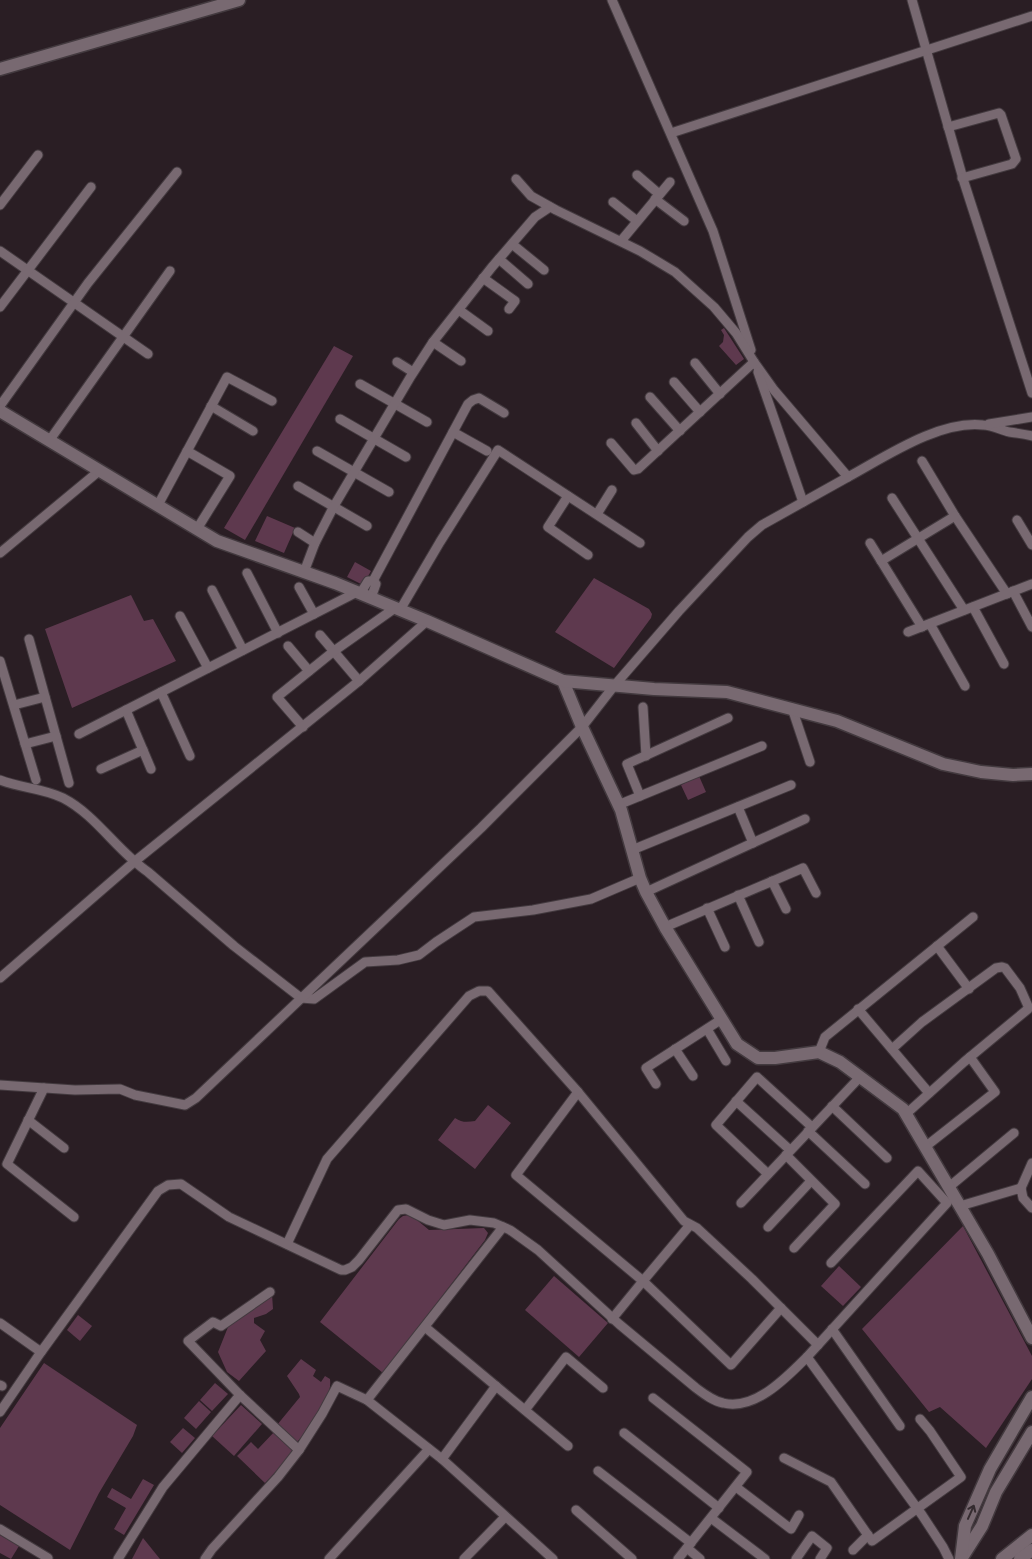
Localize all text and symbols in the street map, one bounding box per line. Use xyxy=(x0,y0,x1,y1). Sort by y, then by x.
one-way arrow xyxy=(967,1505,976,1520)

